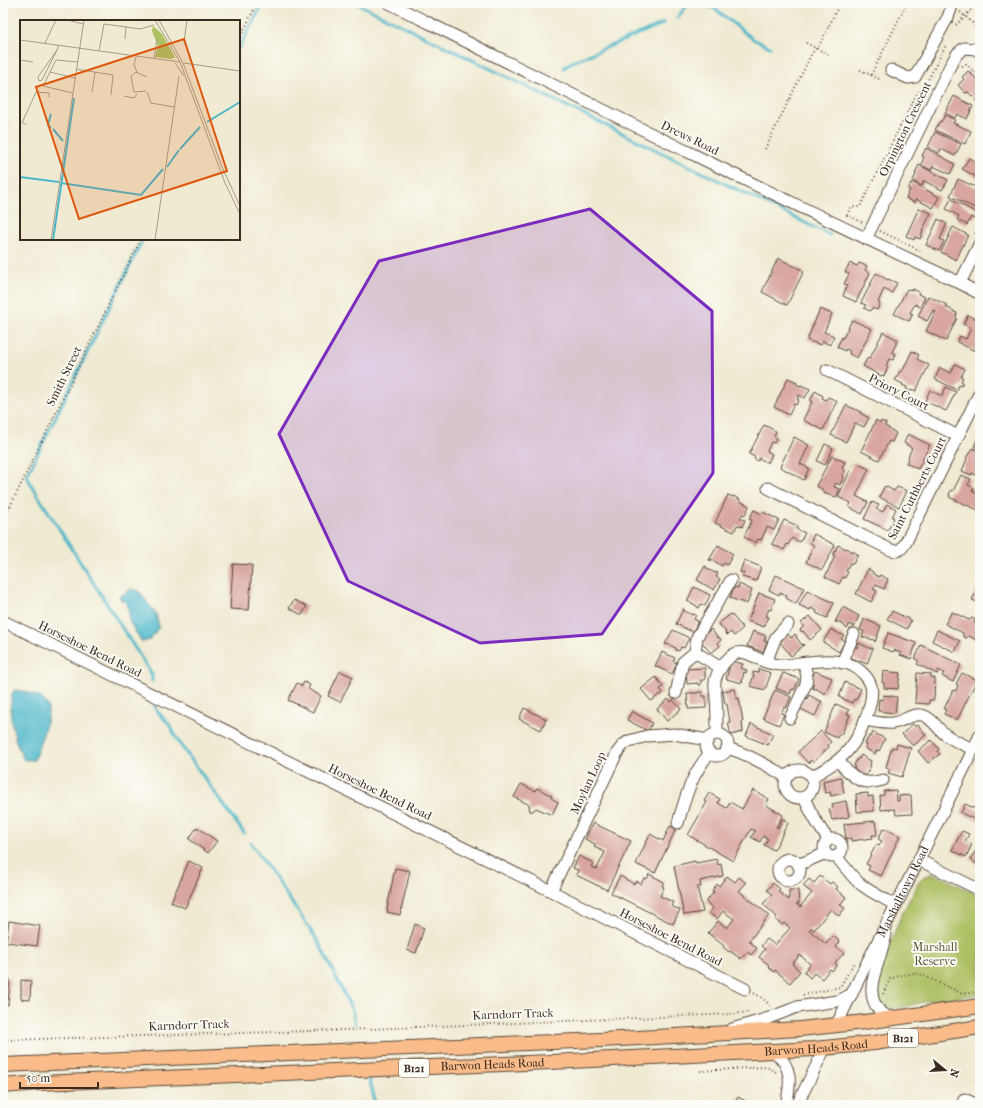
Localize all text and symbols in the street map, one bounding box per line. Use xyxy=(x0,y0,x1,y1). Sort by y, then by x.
inset map xyxy=(20,20,240,240)
street label: Orpington Crescent xyxy=(876,78,934,179)
street label: Drews Road xyxy=(659,118,722,158)
street label: Smith Street xyxy=(43,343,85,408)
street label: Priory Court xyxy=(866,371,932,414)
street label: Saint Cuthberts Court xyxy=(885,433,949,542)
street label: Horseshoe Bend Road xyxy=(36,618,144,680)
street label: Moylan Loop xyxy=(567,749,609,816)
street label: Horseshoe Bend Road xyxy=(326,761,434,823)
street label: Marshalltown Road xyxy=(874,843,932,940)
street label: Horseshoe Bend Road xyxy=(618,905,725,969)
park label: Marshall Reserve xyxy=(913,940,958,968)
street label: Karndorr Track xyxy=(472,1006,555,1022)
street label: Karndorr Track xyxy=(148,1017,231,1033)
road number: B121 xyxy=(888,1029,918,1047)
street label: Barwon Heads Road xyxy=(764,1037,869,1058)
north arrow xyxy=(925,1050,965,1090)
street label: Barwon Heads Road xyxy=(440,1055,545,1074)
road number: B121 xyxy=(399,1059,429,1077)
scale bar xyxy=(20,1064,98,1090)
text: N xyxy=(946,1067,962,1080)
text: 50 m xyxy=(26,1071,50,1085)

